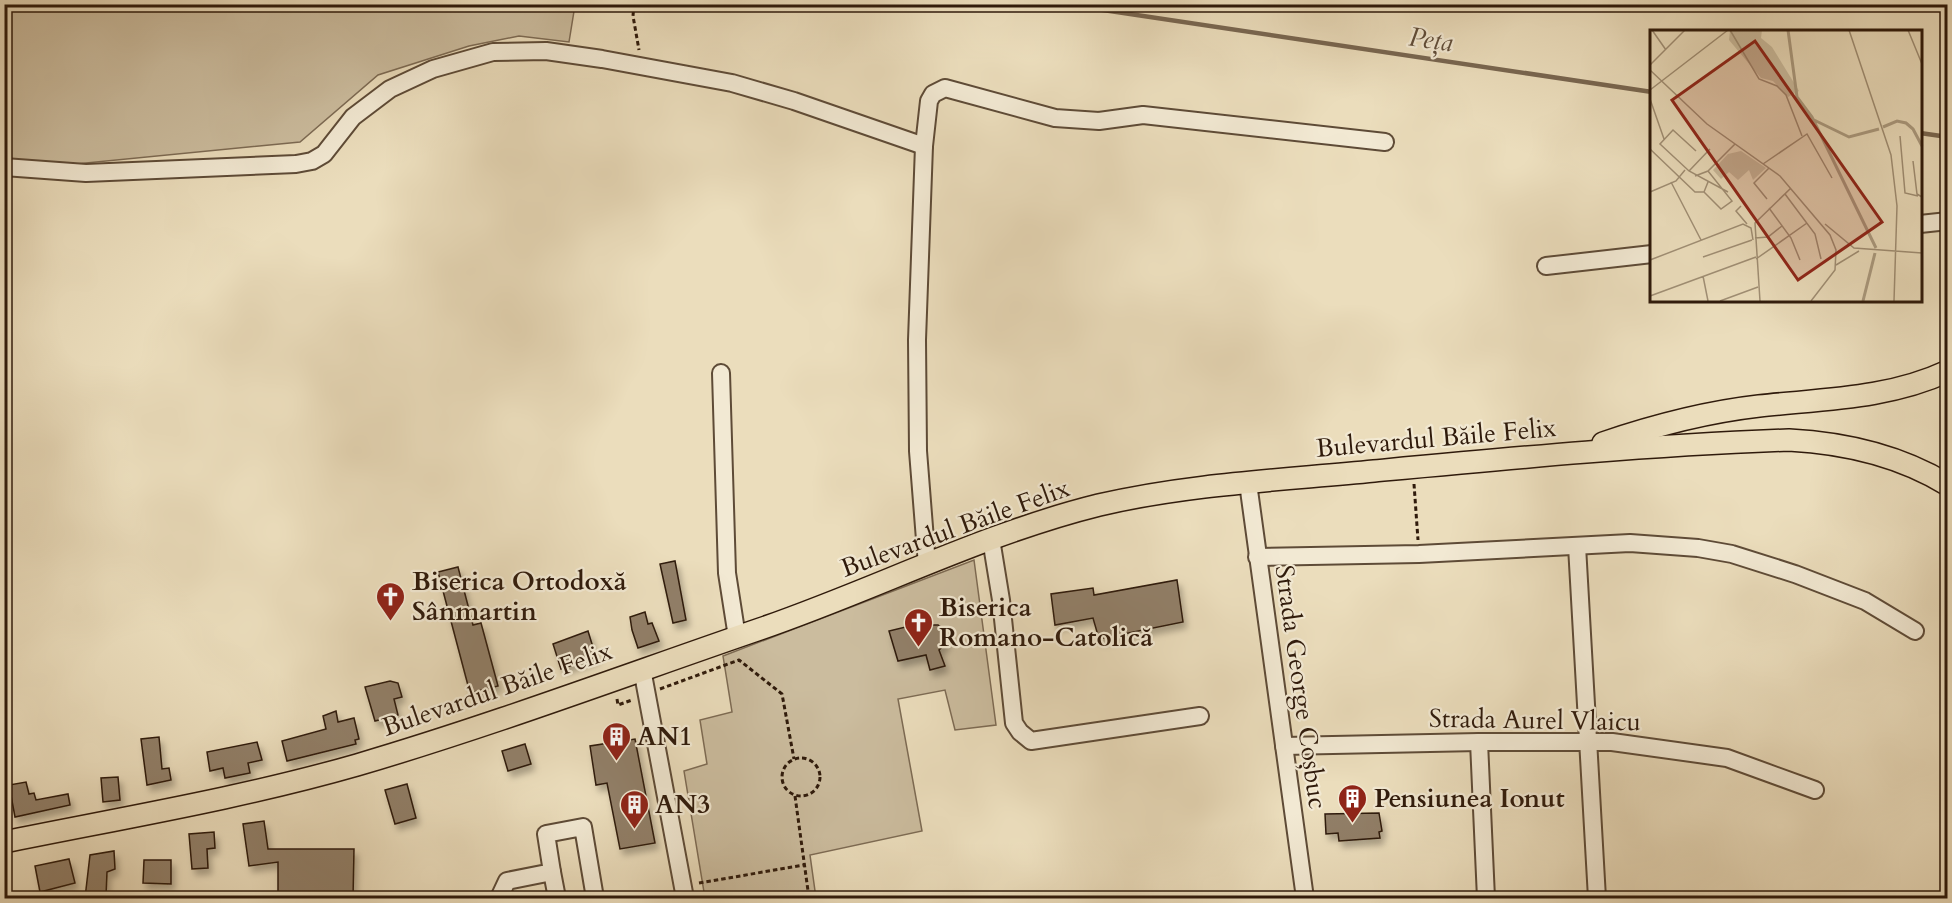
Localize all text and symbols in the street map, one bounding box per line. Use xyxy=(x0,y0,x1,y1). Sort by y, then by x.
water label: Peța xyxy=(1406,19,1456,61)
inset map xyxy=(1650,30,1922,302)
street label: Bulevardul Băile Felix xyxy=(1315,410,1558,466)
street label: Bulevardul Băile Felix xyxy=(836,470,1074,586)
street label: Strada George Coșbuc xyxy=(1267,563,1335,811)
place label: Biserica Ortodoxă Sânmartin xyxy=(412,564,627,629)
church icon: Biserica Ortodoxă Sânmartin xyxy=(375,580,407,622)
place label: Biserica Romano-Catolică xyxy=(939,590,1153,655)
church icon: Biserica Romano-Catolică xyxy=(902,606,934,648)
street label: Bulevardul Băile Felix xyxy=(377,633,617,745)
street label: Strada Aurel Vlaicu xyxy=(1429,701,1641,739)
place label: AN1 xyxy=(637,719,692,754)
building icon: AN1 xyxy=(600,720,632,762)
place label: Pensiunea Ionut xyxy=(1374,781,1565,816)
building icon: Pensiunea Ionut xyxy=(1337,782,1369,824)
place label: AN3 xyxy=(655,787,710,822)
building icon: AN3 xyxy=(618,788,650,830)

